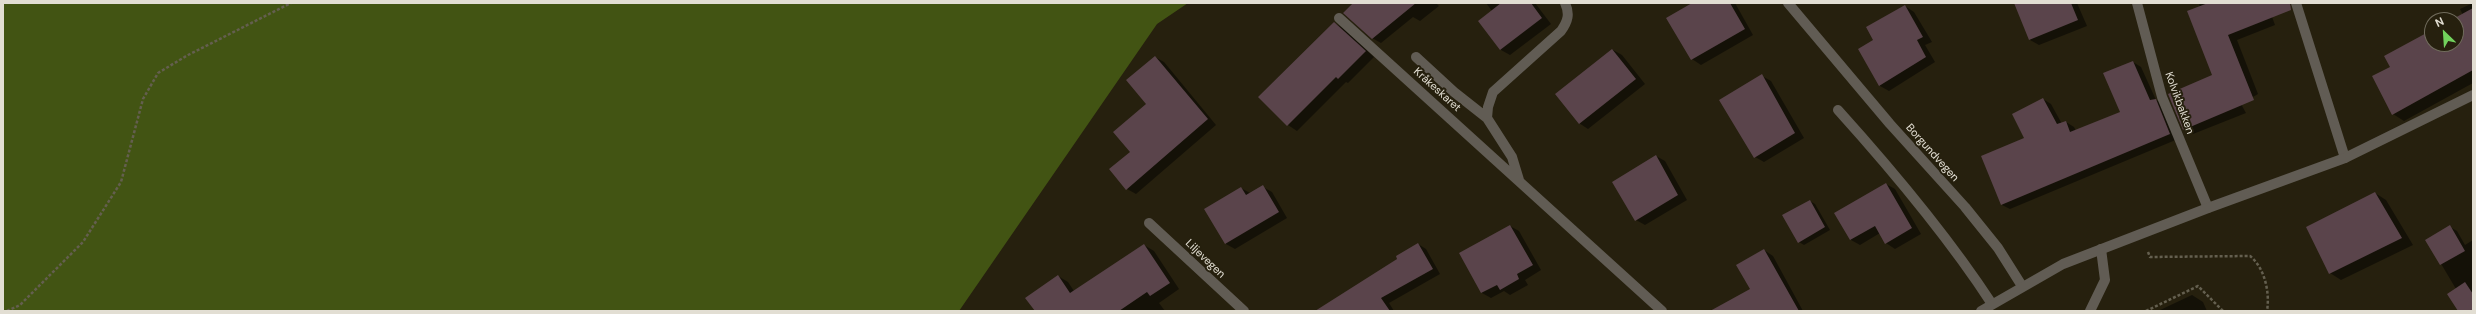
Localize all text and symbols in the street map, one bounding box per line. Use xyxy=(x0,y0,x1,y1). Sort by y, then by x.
north arrow xyxy=(2424,12,2464,52)
text: N xyxy=(2433,14,2446,30)
street label: Kråkeskaret xyxy=(1411,65,1463,115)
street label: Kolvikbakken xyxy=(2162,70,2196,136)
street label: Borgundvegen xyxy=(1903,121,1961,185)
street label: Liljevegen xyxy=(1183,237,1227,281)

